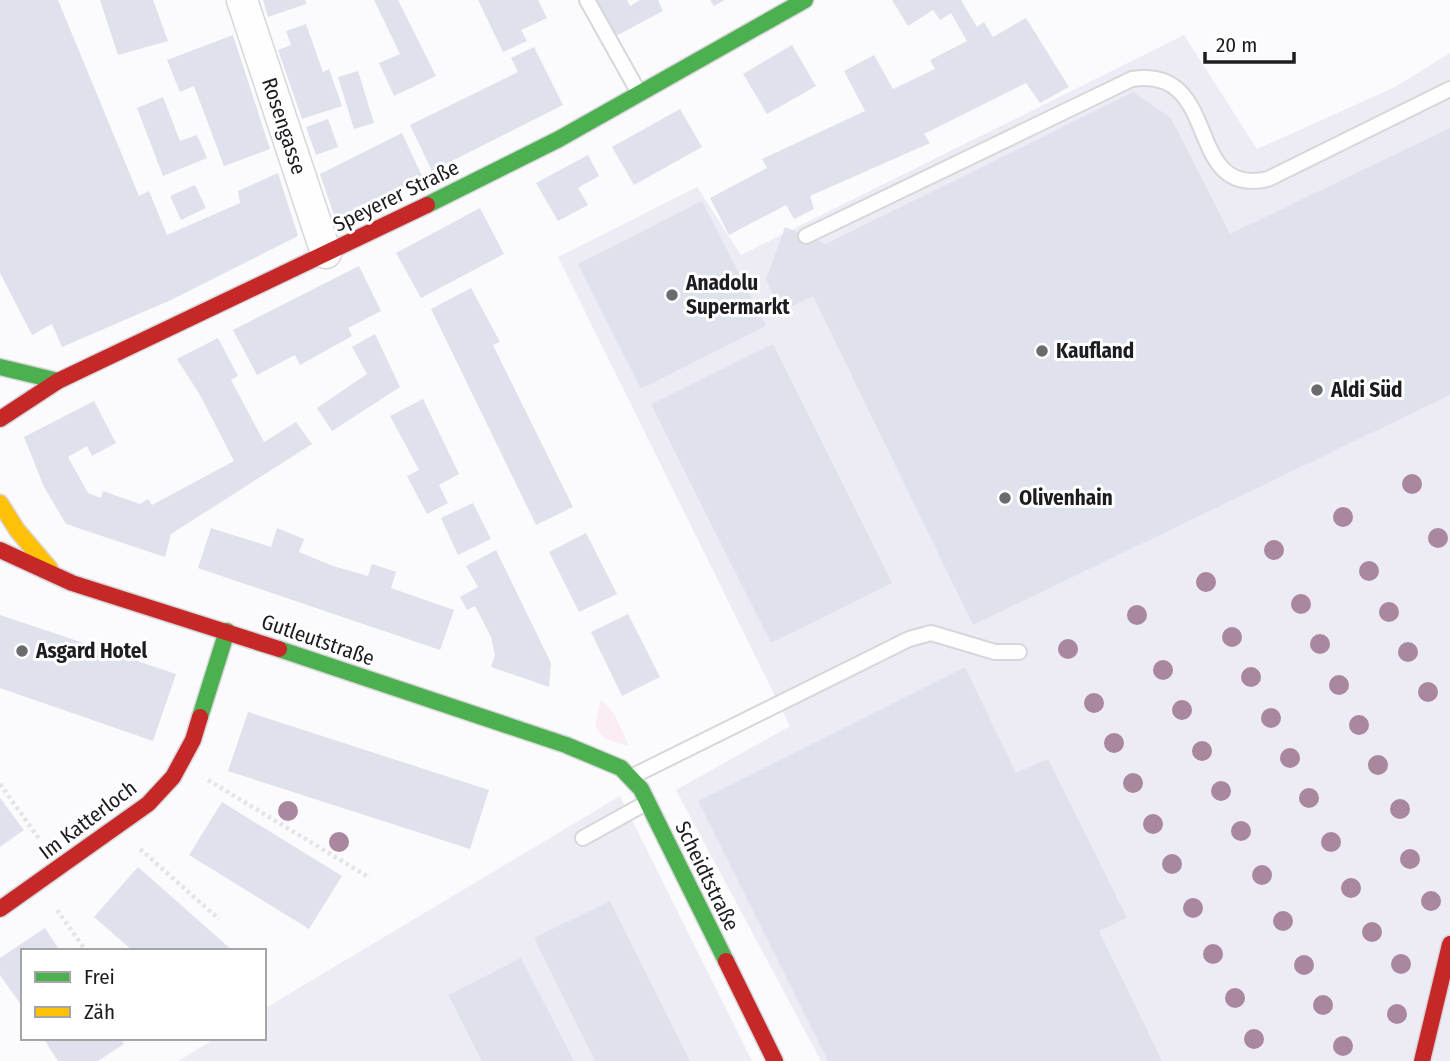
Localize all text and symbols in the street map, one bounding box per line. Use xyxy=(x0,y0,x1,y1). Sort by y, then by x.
scale bar xyxy=(1205,21,1294,65)
text: 20 m xyxy=(1216,32,1257,58)
street label: Rosengasse xyxy=(256,74,312,178)
street label: Speyerer Straße xyxy=(329,154,463,238)
place label: Anadolu Supermarkt xyxy=(685,270,790,320)
marker: Anadolu Supermarkt xyxy=(664,287,680,303)
place label: Kaufland xyxy=(1056,338,1134,364)
marker: Kaufland xyxy=(1034,343,1050,359)
place label: Aldi Süd xyxy=(1330,377,1403,403)
marker: Aldi Süd xyxy=(1309,382,1325,398)
place label: Olivenhain xyxy=(1019,485,1113,511)
marker: Olivenhain xyxy=(997,490,1013,506)
street label: Gutleutstraße xyxy=(258,609,378,671)
place label: Asgard Hotel xyxy=(35,638,147,664)
marker: Asgard Hotel xyxy=(14,643,30,659)
street label: Im Katterloch xyxy=(34,775,142,865)
street label: Scheidtstraße xyxy=(669,817,745,935)
legend xyxy=(21,949,266,1040)
text: Frei xyxy=(84,964,115,990)
text: Zäh xyxy=(84,999,115,1025)

